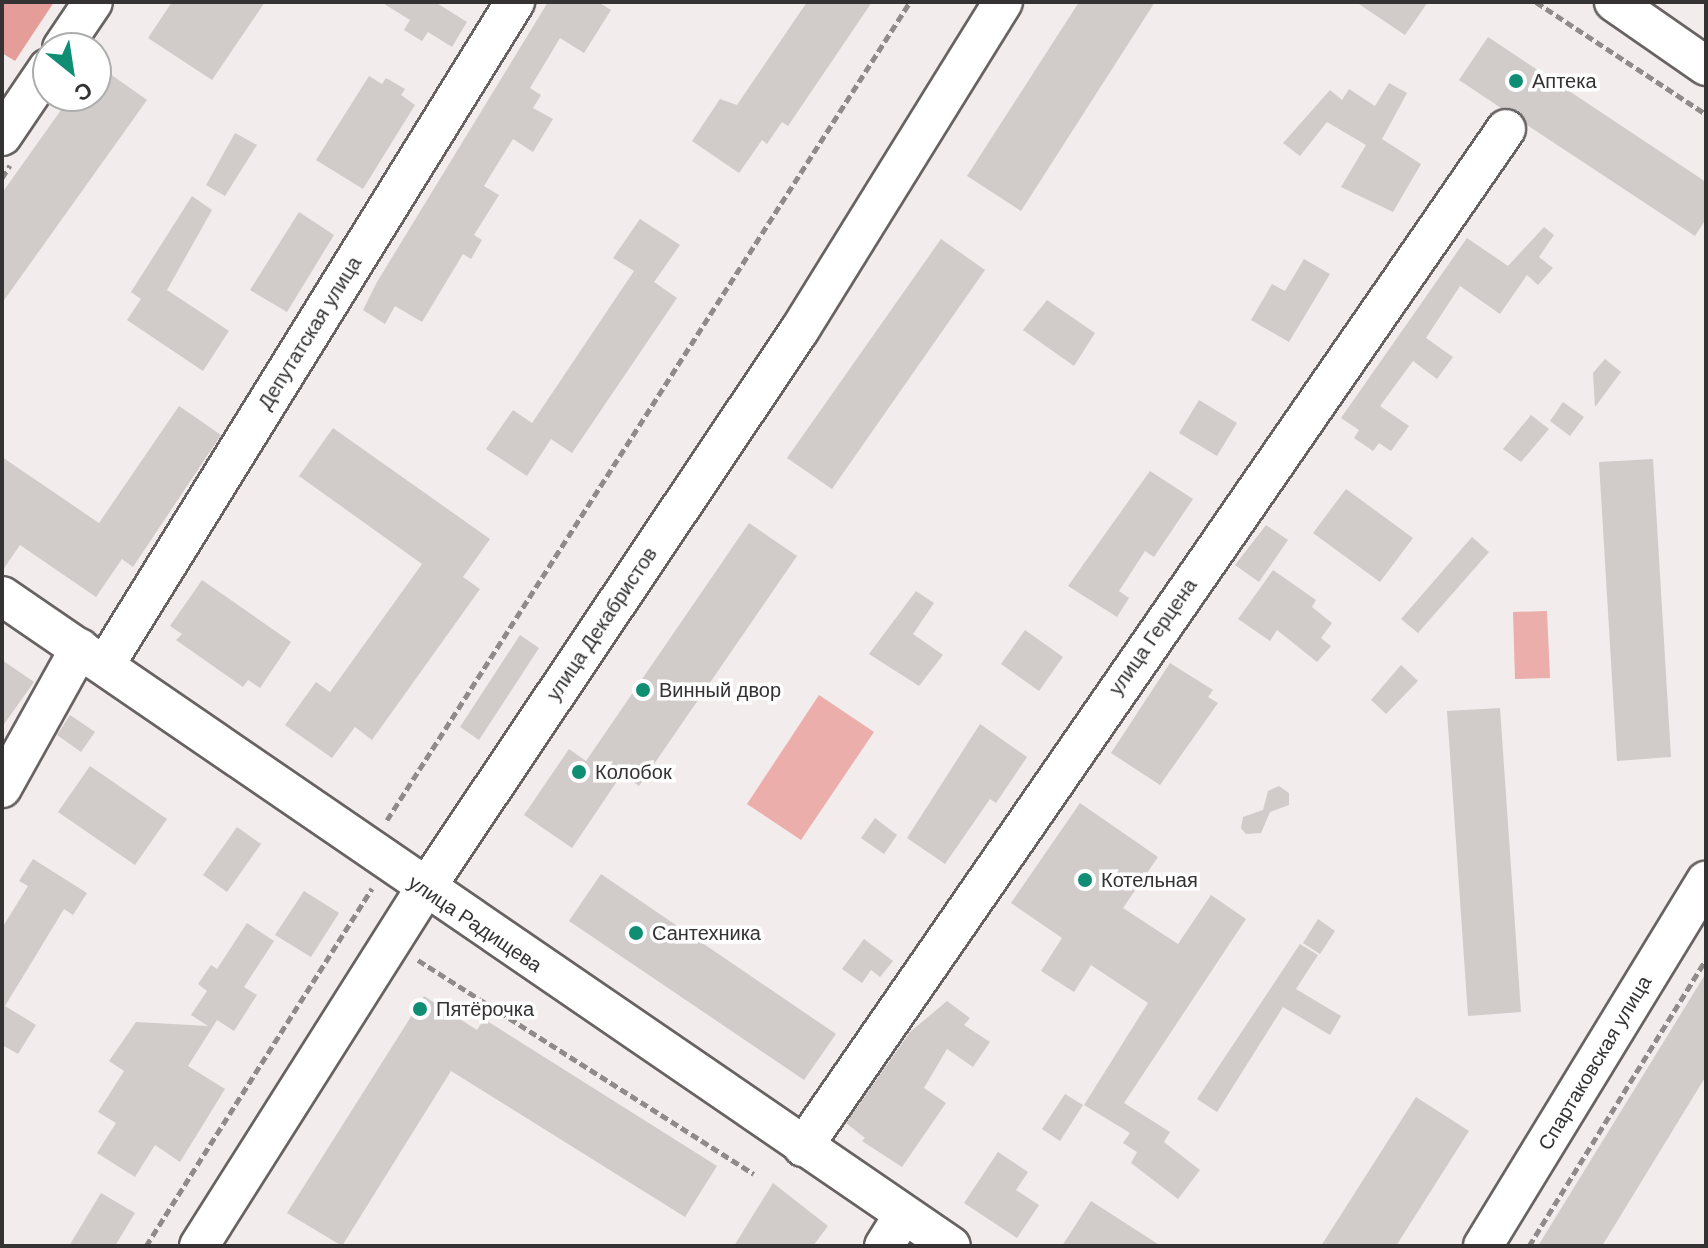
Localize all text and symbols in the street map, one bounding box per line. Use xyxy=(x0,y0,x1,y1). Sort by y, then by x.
north arrow xyxy=(32,32,112,112)
place label: Аптека xyxy=(1532,69,1597,93)
marker: Аптека xyxy=(1507,72,1525,90)
text: С xyxy=(70,77,96,106)
street label: Депутатская улица xyxy=(253,252,367,414)
street label: улица Декабристов xyxy=(542,543,662,705)
street label: улица Герцена xyxy=(1104,574,1202,700)
place label: Винный двор xyxy=(659,678,781,702)
marker: Винный двор xyxy=(634,681,652,699)
place label: Колобок xyxy=(595,760,672,784)
marker: Колобок xyxy=(570,763,588,781)
place label: Котельная xyxy=(1101,868,1198,892)
street label: улица Радищева xyxy=(404,870,546,978)
marker: Котельная xyxy=(1076,871,1094,889)
place label: Сантехника xyxy=(652,921,761,945)
marker: Сантехника xyxy=(627,924,645,942)
street label: Спартаковская улица xyxy=(1533,971,1657,1155)
place label: Пятёрочка xyxy=(436,997,534,1021)
marker: Пятёрочка xyxy=(411,1000,429,1018)

